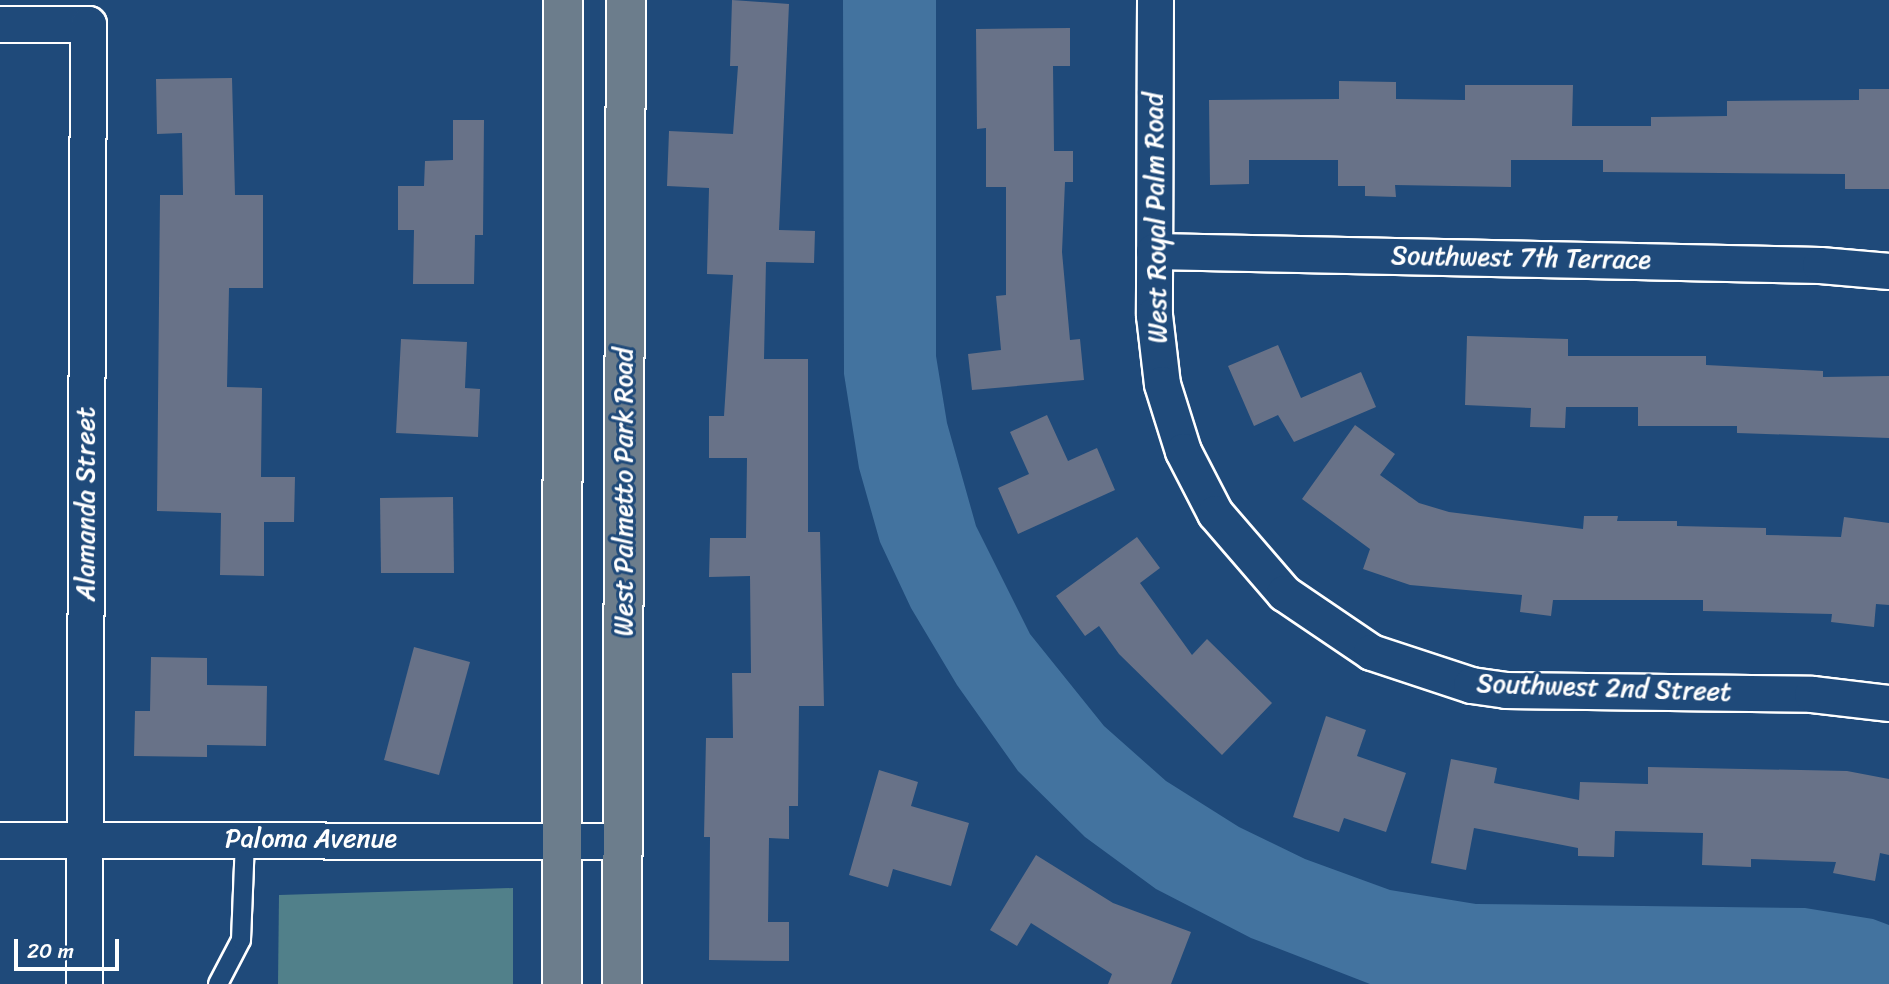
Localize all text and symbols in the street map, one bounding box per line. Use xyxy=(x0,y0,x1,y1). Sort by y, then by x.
street label: West Royal Palm Road xyxy=(1138,92,1174,344)
street label: Southwest 7th Terrace xyxy=(1390,240,1652,276)
street label: West Palmetto Park Road xyxy=(608,347,640,637)
street label: Alamanda Street xyxy=(70,407,102,601)
street label: Southwest 2nd Street xyxy=(1476,668,1732,708)
street label: Paloma Avenue xyxy=(225,823,397,855)
scale bar xyxy=(18,925,122,969)
text: 20 m xyxy=(27,932,74,970)

